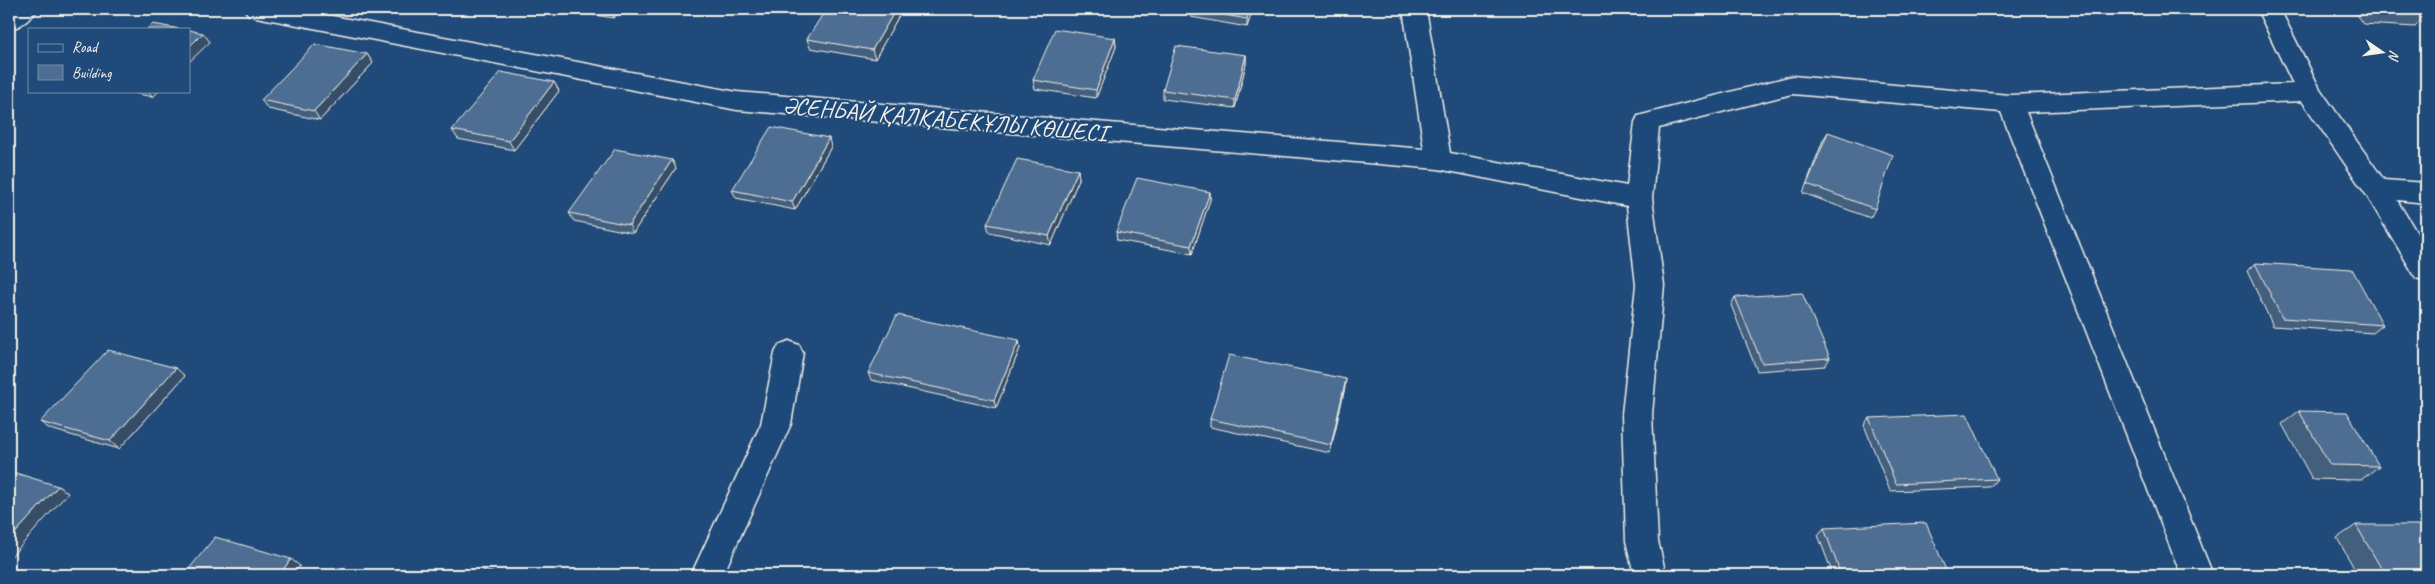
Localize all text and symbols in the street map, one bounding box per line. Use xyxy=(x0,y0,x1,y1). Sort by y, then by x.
legend xyxy=(28,28,190,92)
north arrow xyxy=(2358,28,2408,78)
text: Road xyxy=(72,38,99,57)
text: N xyxy=(2384,49,2403,63)
text: Building xyxy=(72,64,112,83)
street label: ӘСЕНБАЙ ҚАЛҚАБЕКҰЛЫ КӨШЕСІ xyxy=(782,90,1113,149)

